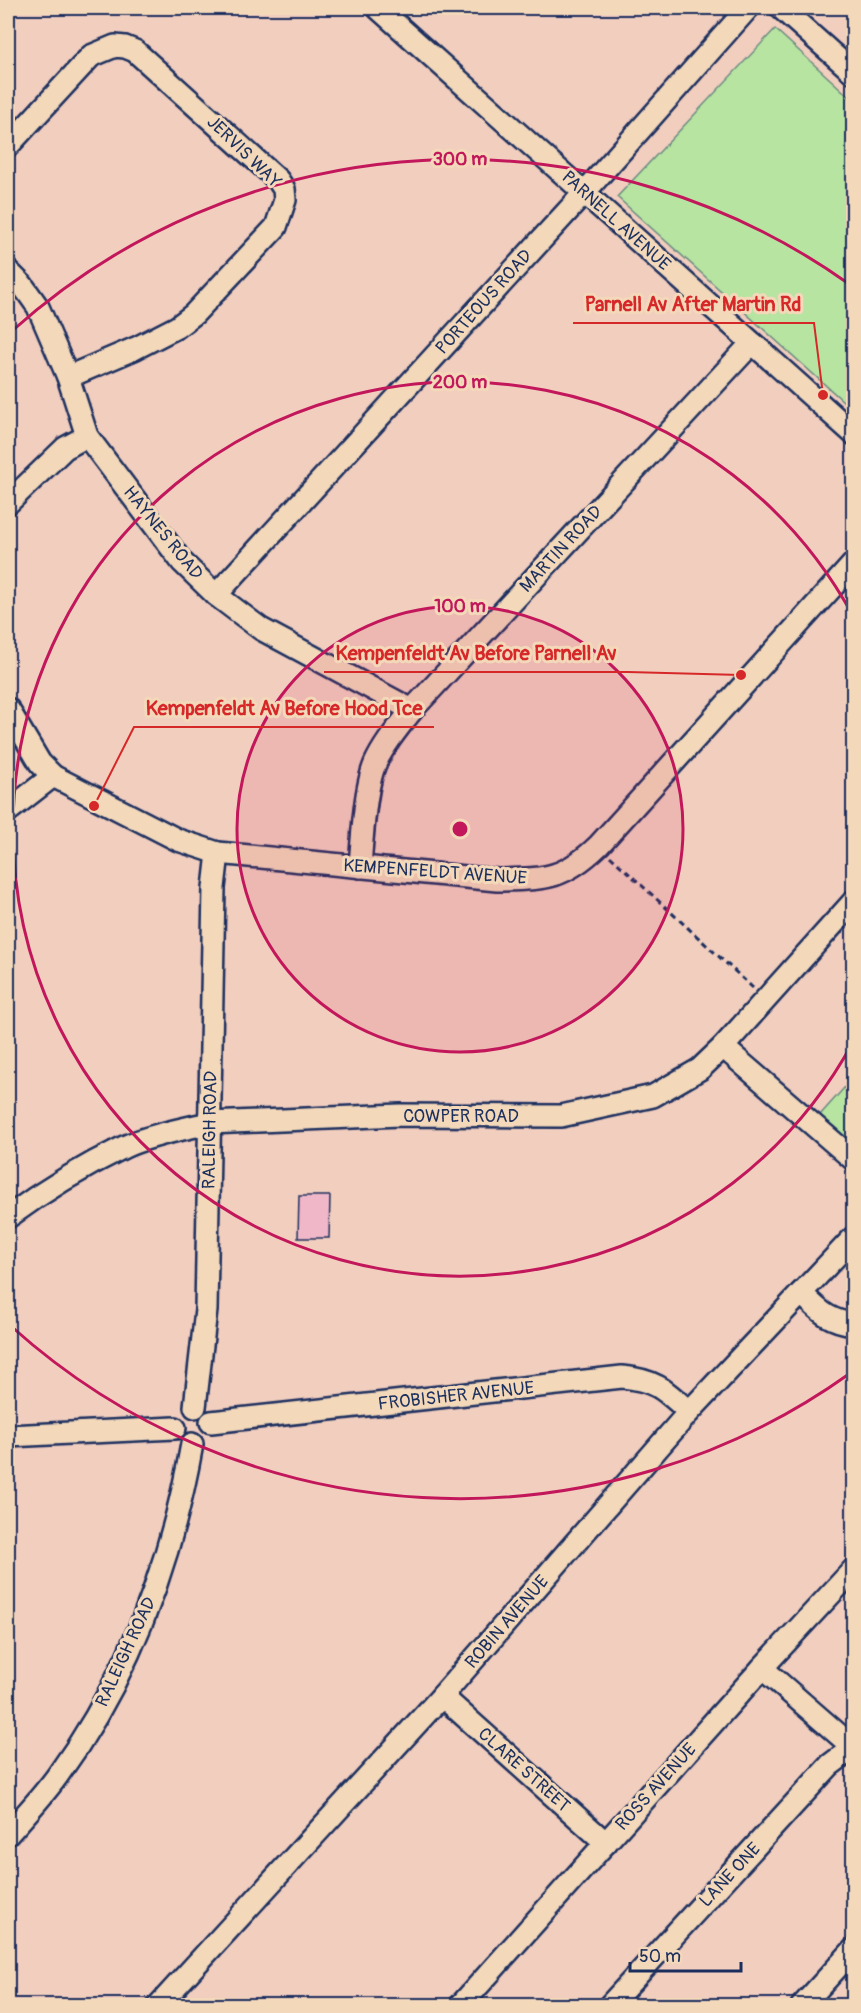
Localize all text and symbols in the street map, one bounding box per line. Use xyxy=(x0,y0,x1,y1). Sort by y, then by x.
street label: JERVIS WAY xyxy=(202,111,287,194)
text: 300 m xyxy=(433,148,487,171)
street label: PARNELL AVENUE xyxy=(557,166,675,276)
street label: PORTEOUS ROAD xyxy=(431,245,537,359)
callout: Parnell Av After Martin Rd xyxy=(573,285,814,323)
text: Parnell Av After Martin Rd xyxy=(585,292,801,317)
text: 200 m xyxy=(433,371,487,394)
street label: HAYNES ROAD xyxy=(118,481,208,585)
street label: MARTIN ROAD xyxy=(515,501,607,597)
text: 100 m xyxy=(434,595,486,618)
callout: Kempenfeldt Av Before Parnell Av xyxy=(324,634,628,672)
text: Kempenfeldt Av Before Parnell Av xyxy=(336,641,616,666)
callout: Kempenfeldt Av Before Hood Tce xyxy=(134,689,434,727)
text: Kempenfeldt Av Before Hood Tce xyxy=(146,696,423,721)
centre of rings xyxy=(450,819,470,839)
street label: KEMPENFELDT AVENUE xyxy=(343,854,527,890)
street label: RALEIGH ROAD xyxy=(197,1071,223,1189)
street label: COWPER ROAD xyxy=(403,1105,519,1128)
street label: FROBISHER AVENUE xyxy=(377,1376,535,1416)
street label: ROBIN AVENUE xyxy=(460,1570,554,1674)
street label: RALEIGH ROAD xyxy=(91,1593,161,1711)
street label: CLARE STREET xyxy=(473,1723,575,1817)
street label: ROSS AVENUE xyxy=(611,1738,701,1836)
street label: LANE ONE xyxy=(694,1838,766,1912)
scale bar xyxy=(630,1935,741,1973)
text: 50 m xyxy=(639,1945,681,1968)

